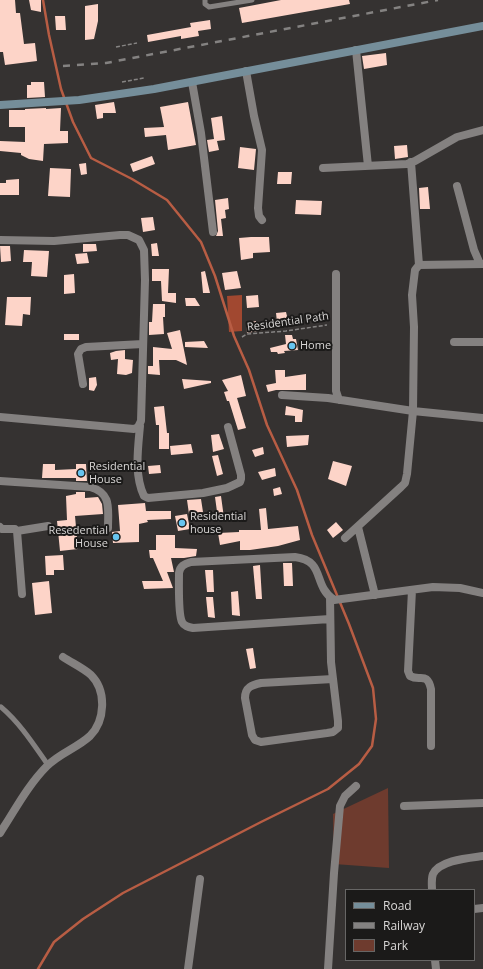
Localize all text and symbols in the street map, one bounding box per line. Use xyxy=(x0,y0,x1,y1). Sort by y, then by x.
street label: Residential Path xyxy=(246,310,330,334)
place label: Home xyxy=(300,339,331,353)
marker: Home xyxy=(287,341,297,351)
place label: Residential House xyxy=(89,460,145,486)
marker: Residential House xyxy=(76,468,86,478)
place label: Residential house xyxy=(190,510,246,536)
marker: Residential house xyxy=(177,518,187,528)
place label: Resedential House xyxy=(48,524,108,550)
marker: Resedential House xyxy=(111,532,121,542)
legend xyxy=(345,889,475,961)
text: Road xyxy=(383,897,412,914)
text: Railway xyxy=(383,917,425,934)
text: Park xyxy=(383,937,408,954)

